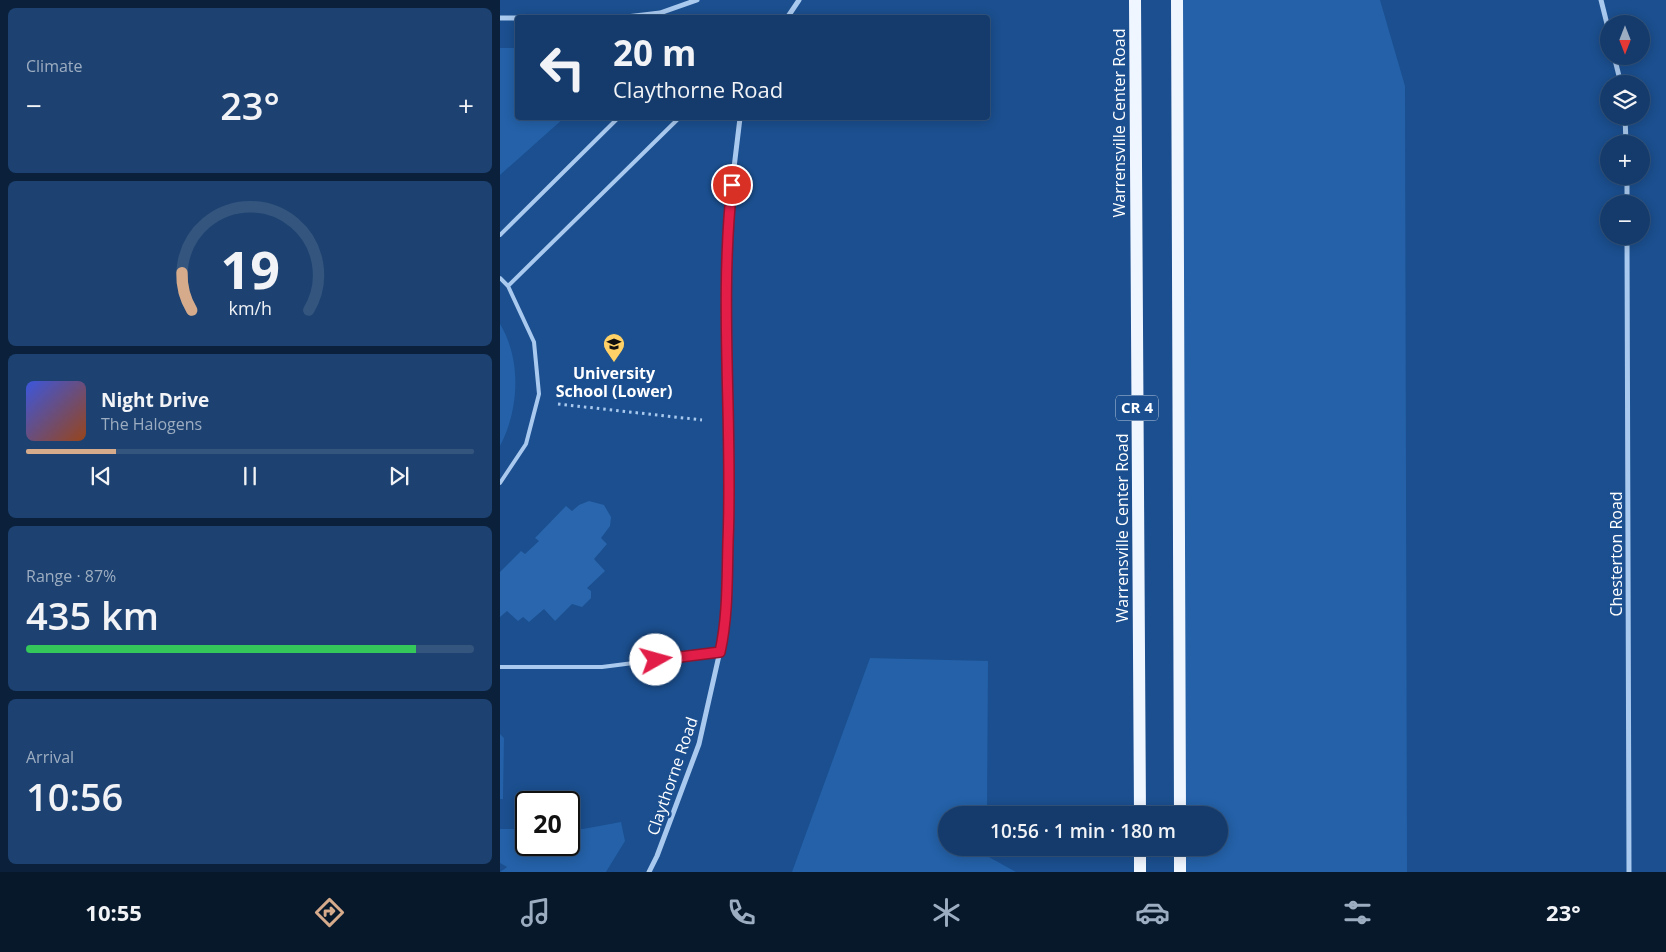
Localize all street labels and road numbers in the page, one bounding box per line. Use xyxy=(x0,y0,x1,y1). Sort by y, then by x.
street label: Warrensville Center Road xyxy=(1108,29,1130,217)
road number: CR 4 xyxy=(1116,396,1158,420)
street label: Warrensville Center Road xyxy=(1111,434,1133,622)
street label: Chesterton Road xyxy=(1605,491,1627,617)
street label: Claythorne Road xyxy=(641,714,703,838)

